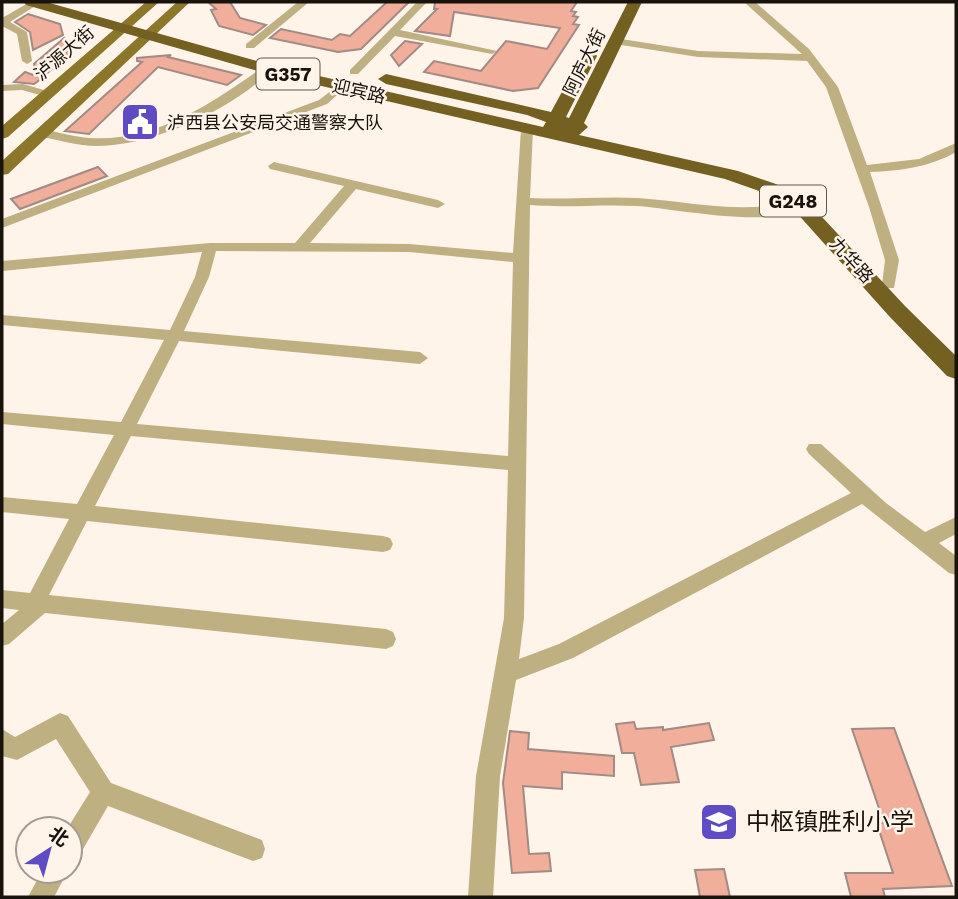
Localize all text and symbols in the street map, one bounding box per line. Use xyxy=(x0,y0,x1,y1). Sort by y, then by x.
street label: 泸源大街 xyxy=(30,21,98,85)
street label: 阿庐大街 xyxy=(559,25,609,99)
road number: G357 xyxy=(256,58,320,90)
street label: 迎宾路 xyxy=(330,75,388,107)
public building icon: 泸西县公安局交通警察大队 xyxy=(119,101,161,143)
place label: 泸西县公安局交通警察大队 xyxy=(167,112,383,133)
road number: G248 xyxy=(760,186,826,216)
street label: 九华路 xyxy=(826,233,878,287)
school or university icon: 中枢镇胜利小学 xyxy=(698,801,740,843)
place label: 中枢镇胜利小学 xyxy=(746,808,914,836)
north arrow xyxy=(14,815,84,885)
text: 北 xyxy=(44,822,73,852)

